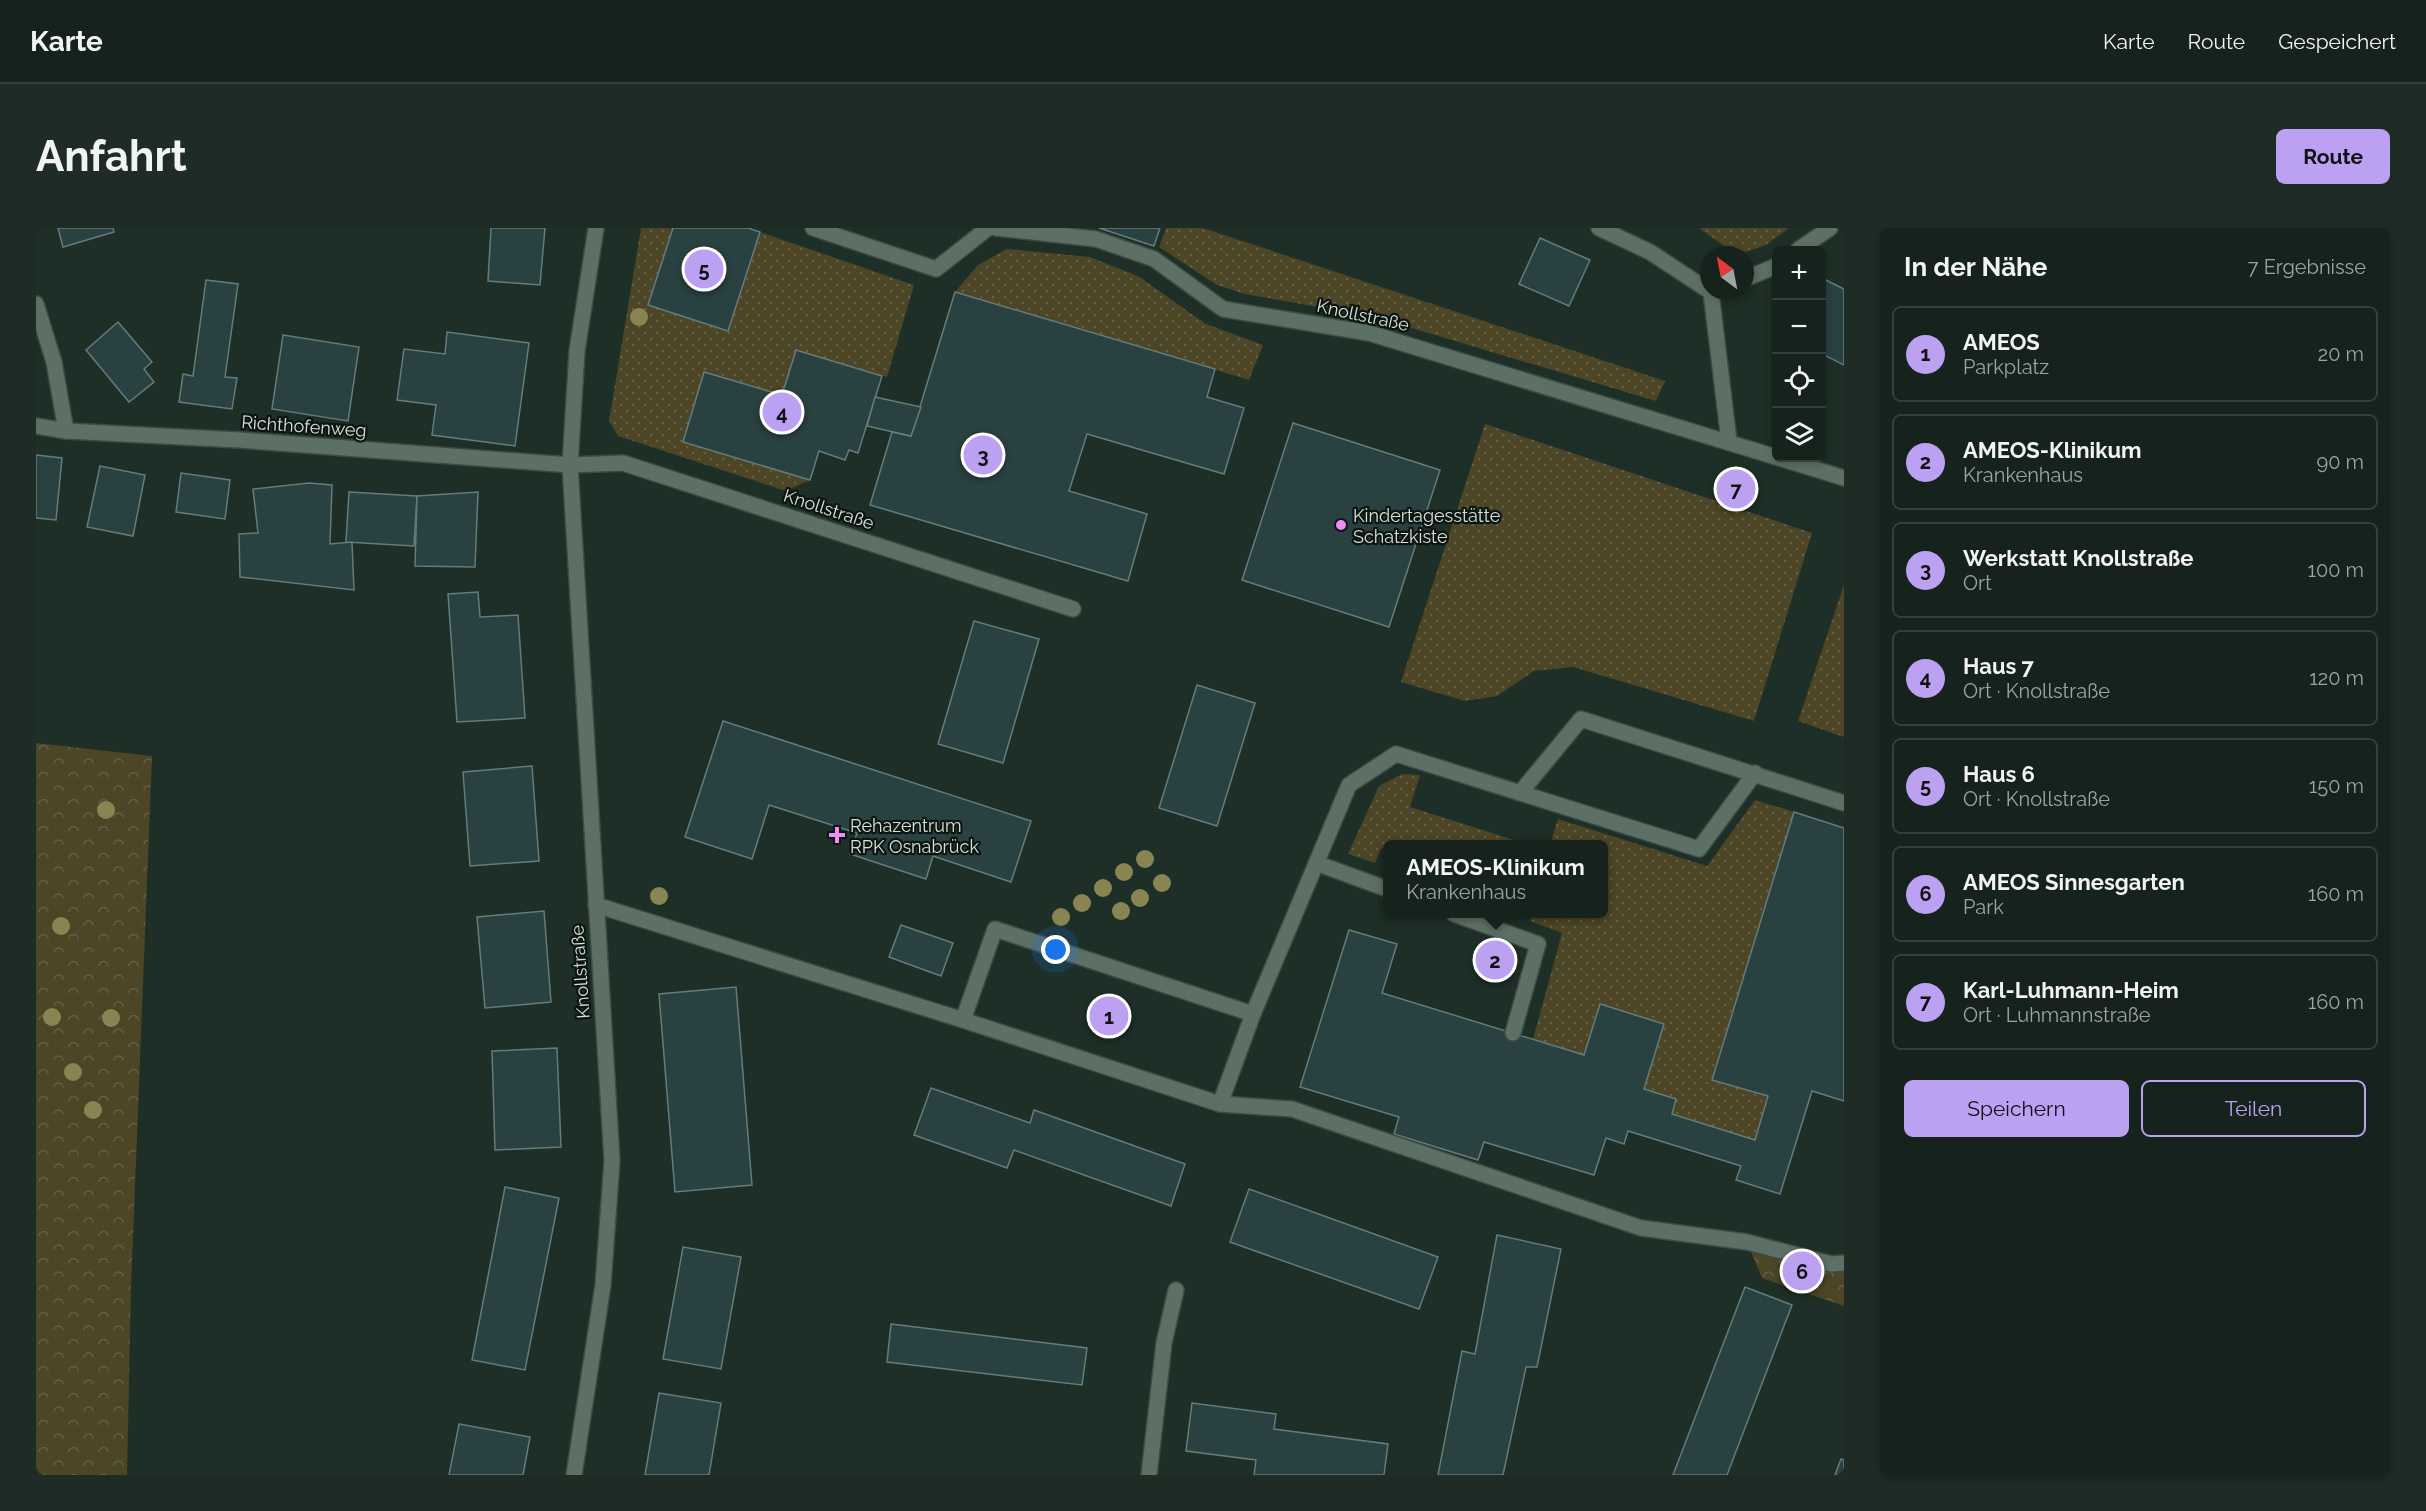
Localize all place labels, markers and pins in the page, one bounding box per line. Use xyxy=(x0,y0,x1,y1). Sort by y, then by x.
pin: 5 xyxy=(684,246,724,291)
pin: 4 xyxy=(762,390,802,435)
pin: 3 xyxy=(964,432,1002,478)
pin: 7 xyxy=(1716,466,1756,512)
place label: Kindertagesstätte Schatzkiste xyxy=(1353,505,1501,547)
marker: Kindertagesstätte Schatzkiste xyxy=(1334,518,1348,532)
place label: Rehazentrum RPK Osnabrück xyxy=(850,815,979,857)
marker: Rehazentrum RPK Osnabrück xyxy=(828,826,846,844)
pin: 2 xyxy=(1476,938,1514,982)
pin: 1 xyxy=(1090,994,1128,1038)
pin: 6 xyxy=(1782,1248,1822,1294)

